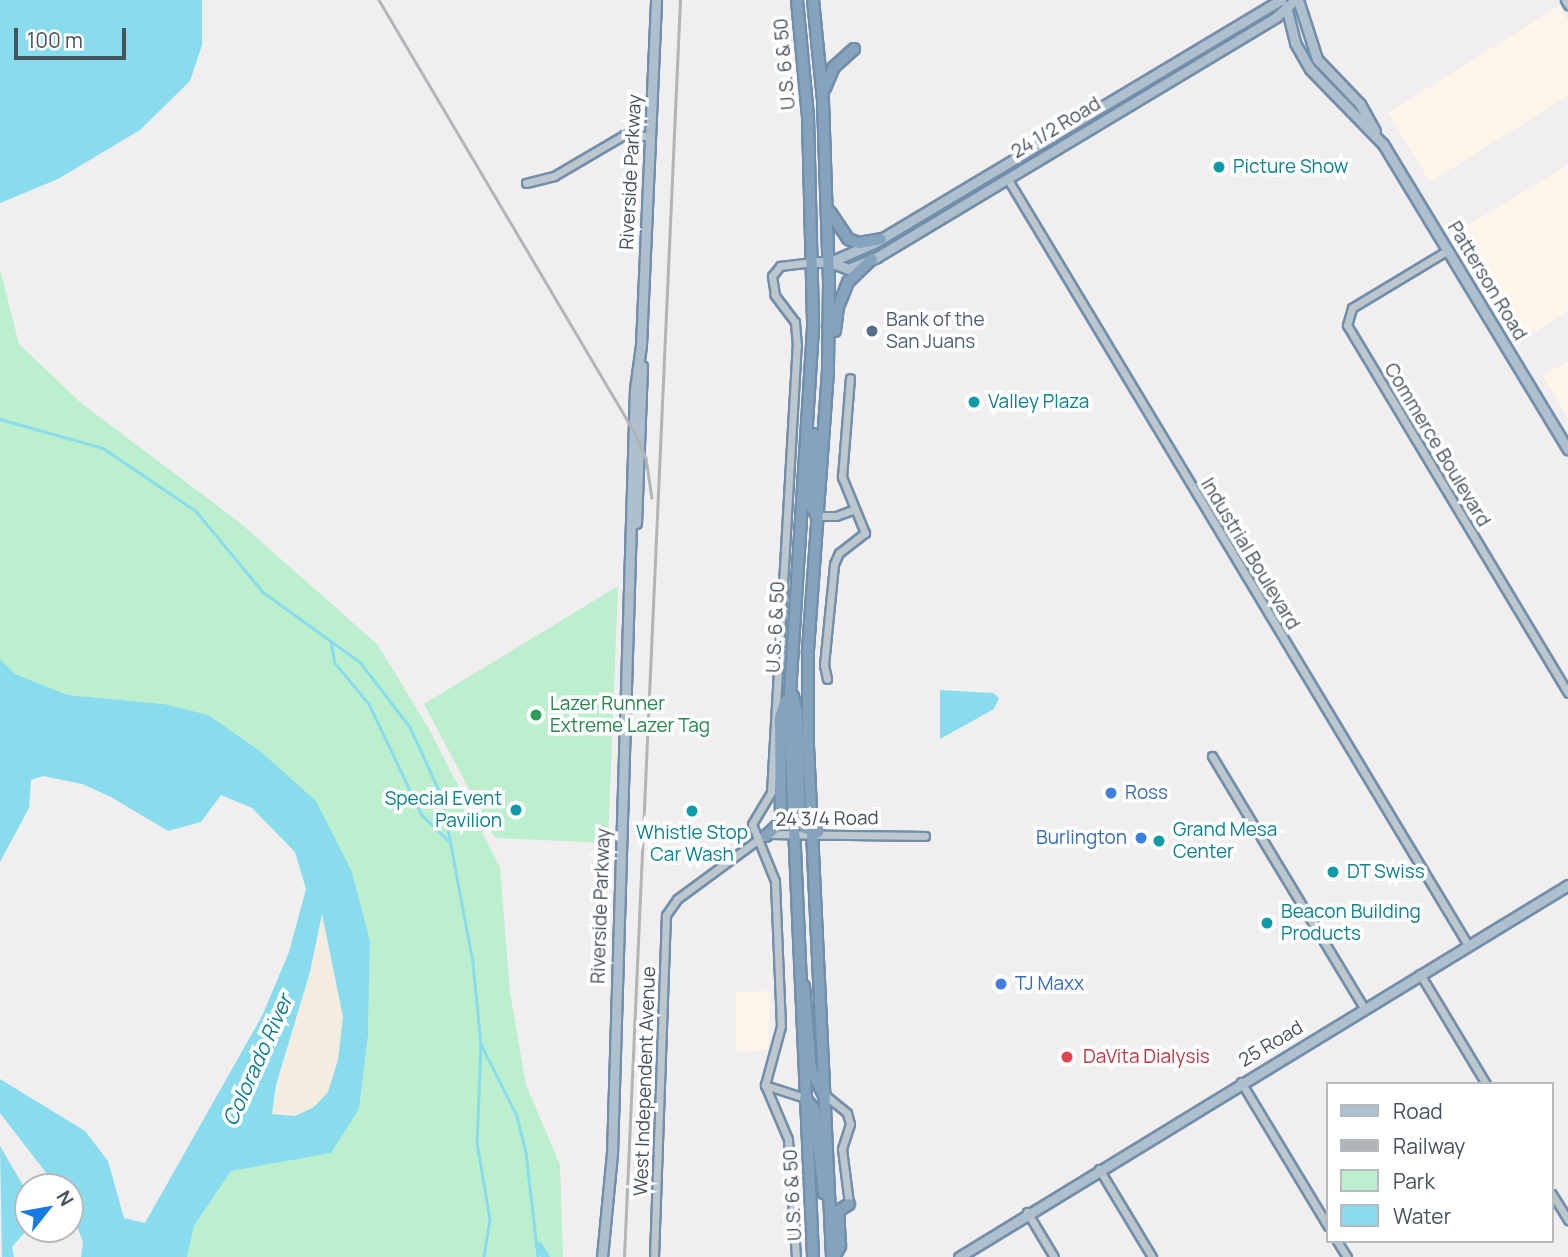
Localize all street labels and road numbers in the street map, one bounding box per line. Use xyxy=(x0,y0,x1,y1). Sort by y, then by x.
street label: U.S. 6 & 50 xyxy=(770,17,800,111)
street label: 24 1/2 Road xyxy=(1007,93,1105,163)
street label: Riverside Parkway xyxy=(616,94,646,250)
street label: Patterson Road xyxy=(1443,217,1531,345)
street label: Commerce Boulevard xyxy=(1379,359,1495,531)
street label: Industrial Boulevard xyxy=(1196,474,1304,634)
street label: U.S. 6 & 50 xyxy=(762,580,790,674)
street label: 24 3/4 Road xyxy=(775,807,879,831)
street label: Riverside Parkway xyxy=(587,828,615,984)
street label: West Independent Avenue xyxy=(630,966,660,1196)
street label: 25 Road xyxy=(1235,1016,1307,1072)
street label: U.S. 6 & 50 xyxy=(779,1148,807,1242)

